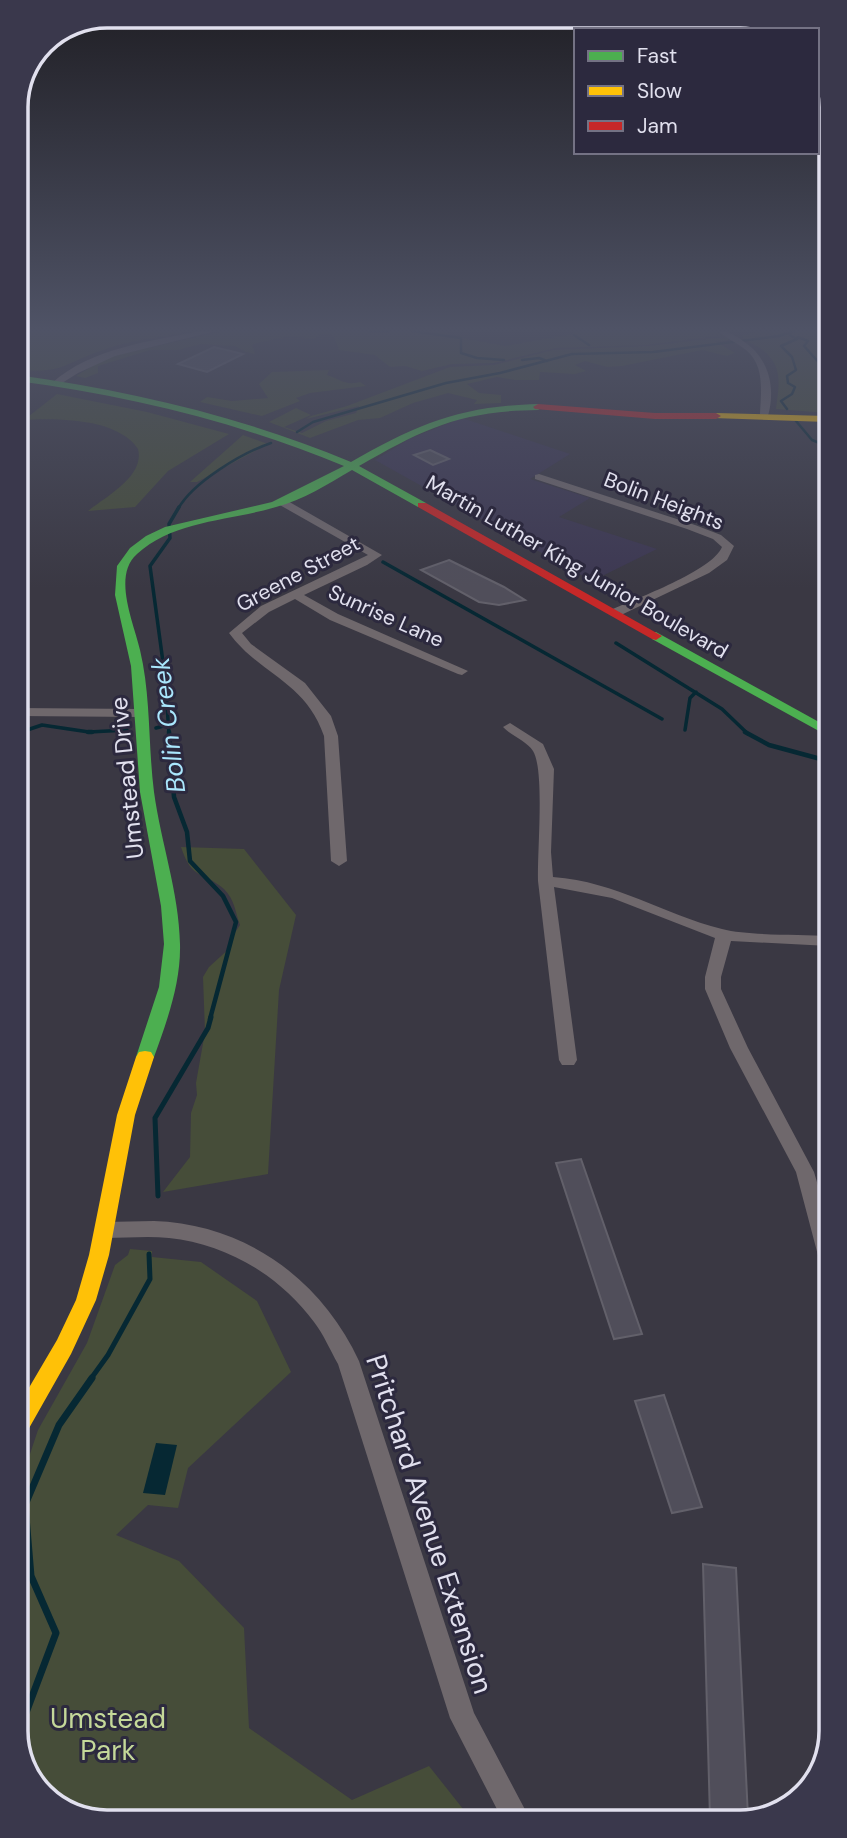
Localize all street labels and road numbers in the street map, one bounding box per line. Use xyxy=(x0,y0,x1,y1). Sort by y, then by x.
street label: Bolin Heights xyxy=(600,465,728,537)
street label: Martin Luther King Junior Boulevard xyxy=(421,469,733,665)
street label: Greene Street xyxy=(231,530,365,618)
street label: Sunrise Lane xyxy=(324,578,448,654)
street label: Umstead Drive xyxy=(103,696,150,861)
street label: Pritchard Avenue Extension xyxy=(357,1350,502,1698)

